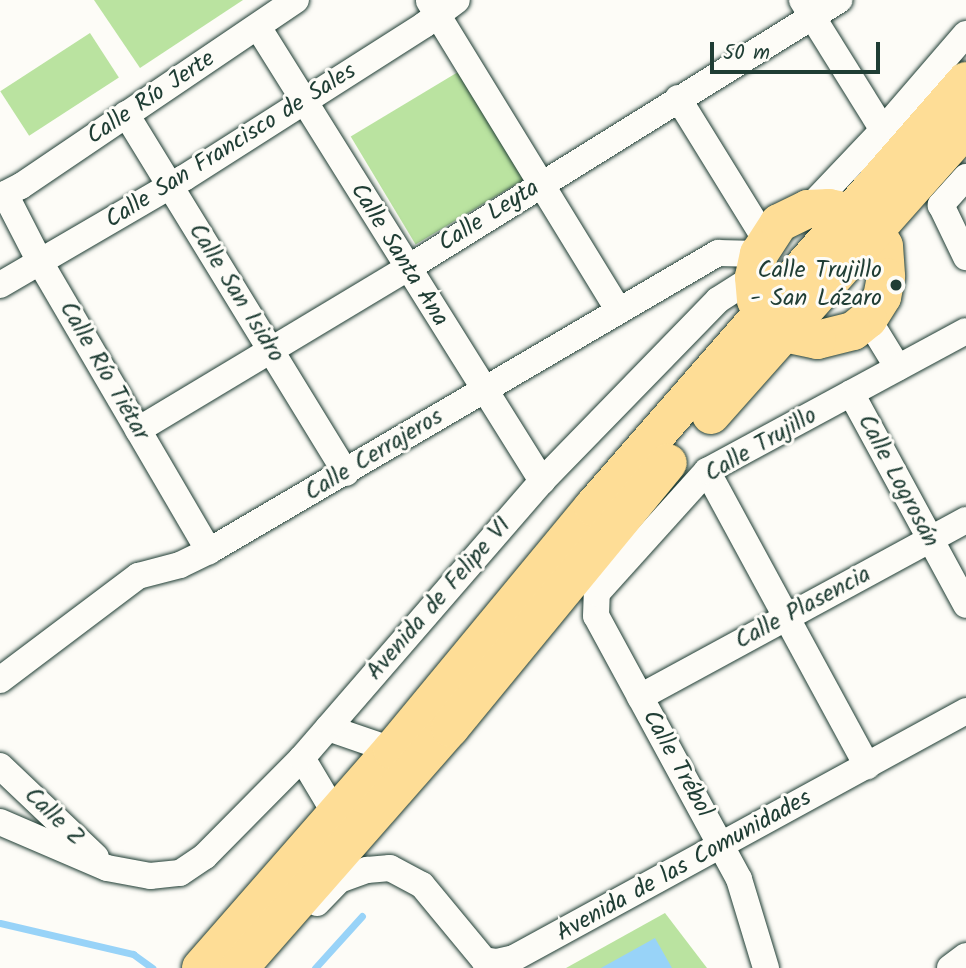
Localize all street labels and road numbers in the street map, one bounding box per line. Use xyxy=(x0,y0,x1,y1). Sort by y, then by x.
street label: Calle Río Jerte xyxy=(82,45,220,151)
street label: Calle San Francisco de Sales xyxy=(100,57,362,235)
street label: Calle Leyta xyxy=(433,174,545,258)
street label: Calle Santa Ana xyxy=(343,178,455,332)
street label: Calle San Isidro xyxy=(182,218,290,368)
street label: Calle Río Tiétar xyxy=(53,296,155,446)
street label: Calle Trujillo xyxy=(700,401,822,489)
street label: Calle Cerrajeros xyxy=(300,402,448,508)
street label: Calle Logrosán xyxy=(851,410,945,552)
street label: Avenida de Felipe VI xyxy=(360,512,518,686)
street label: Calle Plasencia xyxy=(730,560,876,656)
street label: Calle Trébol xyxy=(636,705,718,823)
street label: Calle Z xyxy=(18,781,90,853)
street label: Avenida de las Comunidades xyxy=(552,784,816,948)

